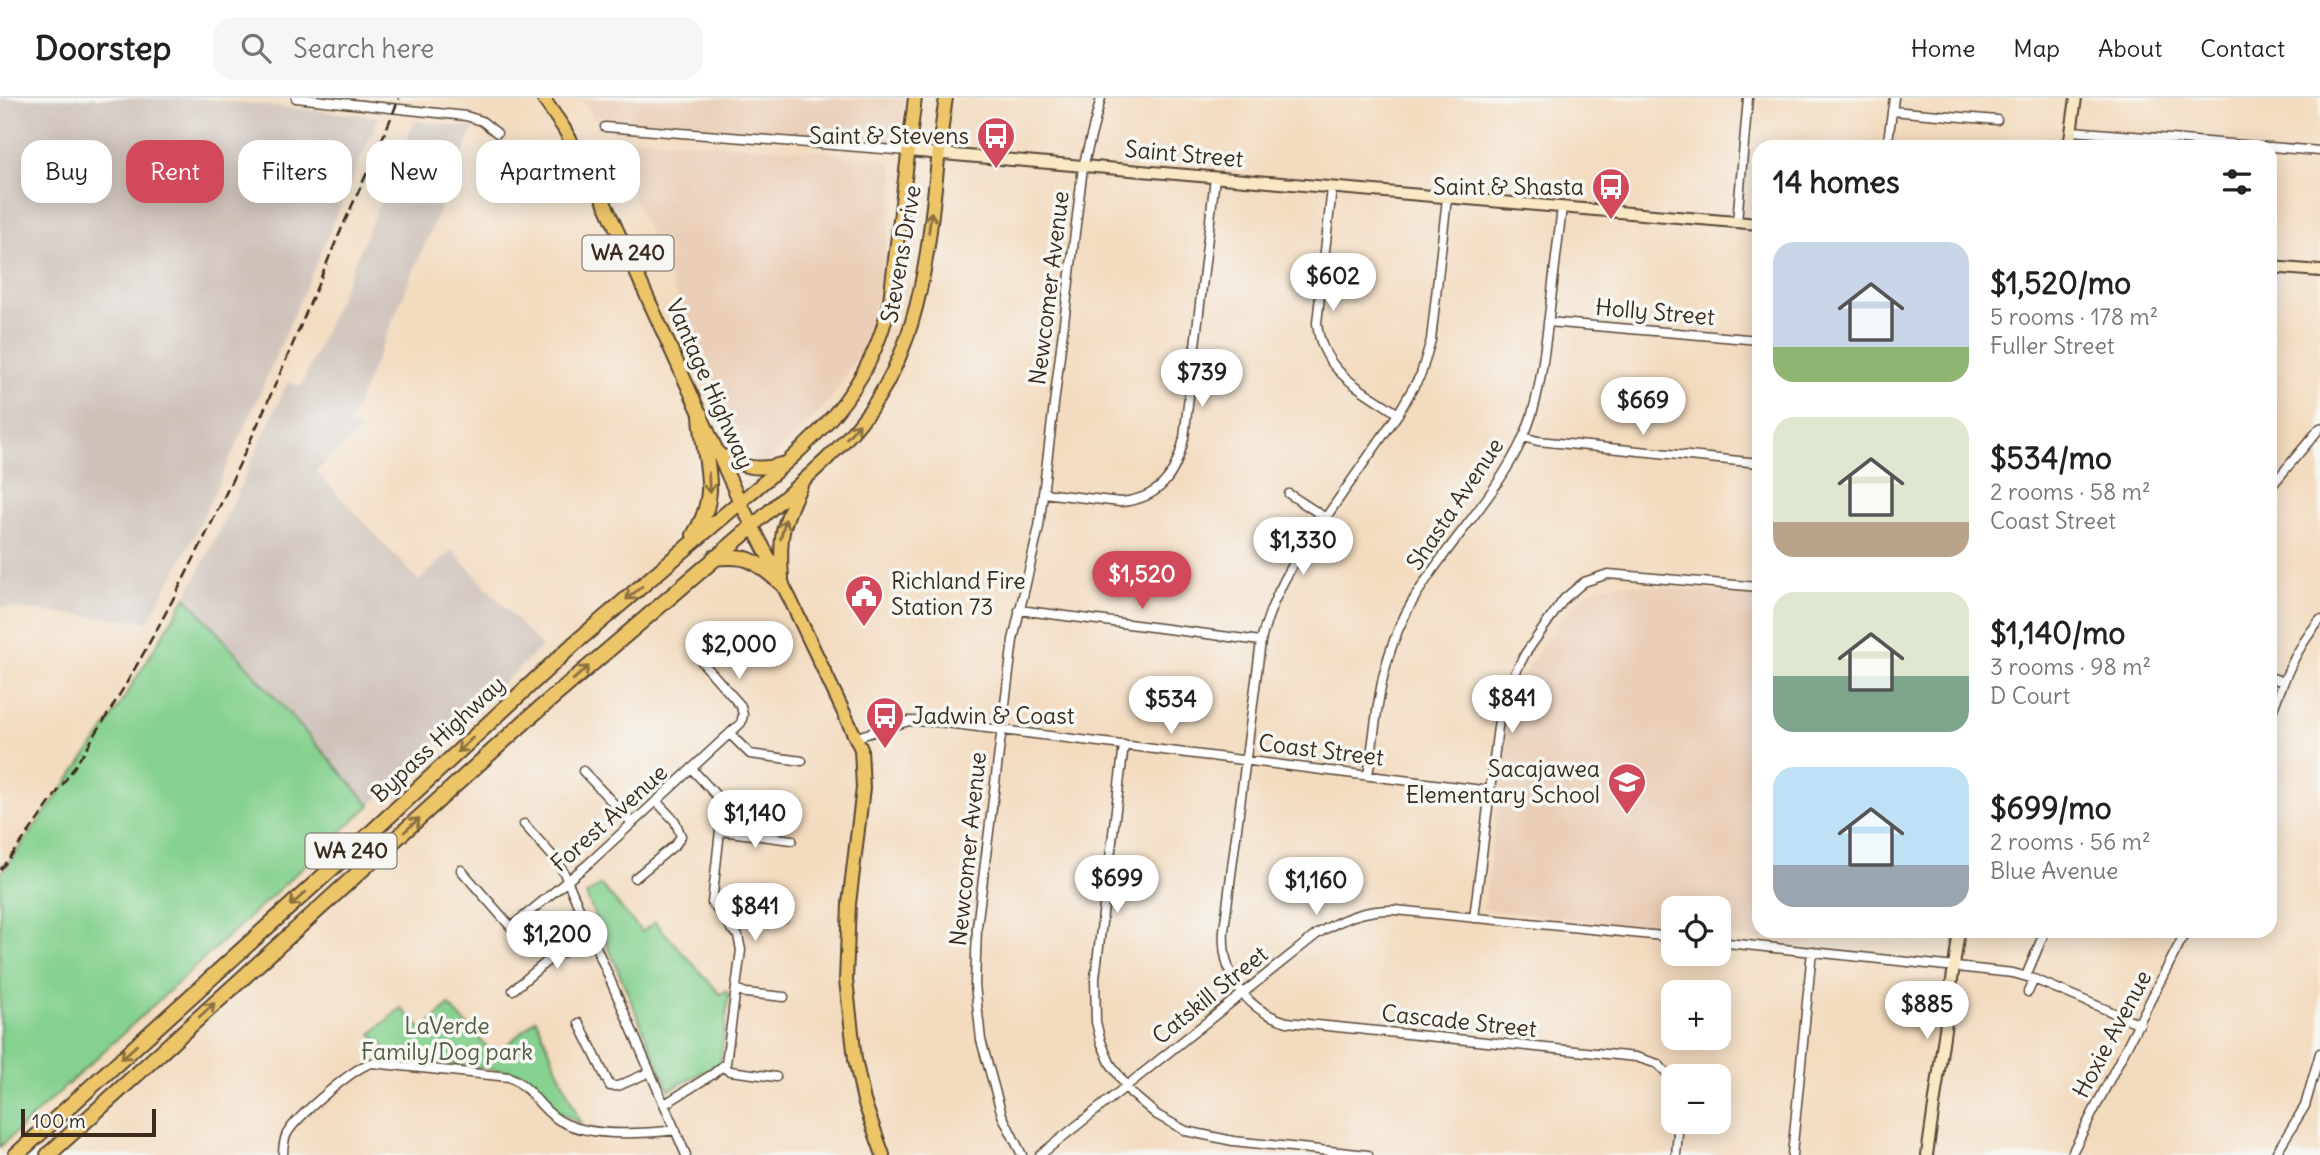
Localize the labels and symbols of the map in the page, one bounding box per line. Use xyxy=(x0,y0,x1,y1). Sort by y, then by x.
bus stop icon: Saint & Stevens xyxy=(975,115,1017,170)
place label: Saint & Stevens xyxy=(809,121,969,150)
street label: Saint Street xyxy=(1124,134,1245,173)
bus stop icon: Saint & Shasta xyxy=(1590,166,1632,221)
place label: Saint & Shasta xyxy=(1433,172,1584,201)
street label: Stevens Drive xyxy=(874,183,927,325)
street label: Newcomer Avenue xyxy=(1022,189,1075,387)
one-way arrow xyxy=(923,211,936,234)
road number: WA 240 xyxy=(582,236,674,270)
pin: $602 xyxy=(1292,254,1374,313)
street label: Holly Street xyxy=(1594,292,1716,331)
street label: Vantage Highway xyxy=(660,294,761,473)
pin: $739 xyxy=(1161,350,1243,409)
pin: $669 xyxy=(1602,378,1684,437)
one-way arrow xyxy=(845,422,861,440)
street label: Shasta Avenue xyxy=(1400,432,1509,575)
one-way arrow xyxy=(703,471,716,494)
one-way arrow xyxy=(777,518,790,541)
pin: $1,330 xyxy=(1246,518,1360,577)
pin: $1,520 xyxy=(1085,552,1199,611)
place label: Richland Fire Station 73 xyxy=(891,566,1026,621)
public building icon: Richland Fire Station 73 xyxy=(843,573,885,628)
one-way arrow xyxy=(625,585,643,601)
pin: $2,000 xyxy=(682,622,796,681)
one-way arrow xyxy=(572,665,590,681)
street label: Bypass Highway xyxy=(365,669,511,808)
pin: $534 xyxy=(1130,676,1212,736)
pin: $841 xyxy=(1471,676,1553,735)
bus stop icon: Jadwin & Coast xyxy=(864,695,906,750)
place label: Jadwin & Coast xyxy=(912,701,1075,730)
street label: Coast Street xyxy=(1257,727,1386,772)
one-way arrow xyxy=(457,737,474,754)
street label: Newcomer Avenue xyxy=(943,750,992,947)
place label: Sacajawea Elementary School xyxy=(1406,754,1600,809)
street label: Forest Avenue xyxy=(544,758,673,878)
school or university icon: Sacajawea Elementary School xyxy=(1606,761,1648,816)
pin: $1,140 xyxy=(698,790,812,850)
one-way arrow xyxy=(403,816,420,833)
road number: WA 240 xyxy=(306,834,396,868)
pin: $699 xyxy=(1076,856,1158,915)
pin: $1,160 xyxy=(1259,858,1373,917)
pin: $841 xyxy=(714,884,796,943)
one-way arrow xyxy=(290,891,307,908)
pin: $1,200 xyxy=(500,912,614,971)
street label: Catskill Street xyxy=(1146,939,1274,1050)
street label: Hoxie Avenue xyxy=(2066,965,2157,1103)
pin: $885 xyxy=(1886,982,1968,1041)
street label: Cascade Street xyxy=(1380,998,1538,1043)
one-way arrow xyxy=(198,1002,215,1019)
park label: LaVerde Family/Dog park xyxy=(361,1011,533,1066)
one-way arrow xyxy=(120,1044,138,1060)
scale bar xyxy=(21,1106,156,1138)

